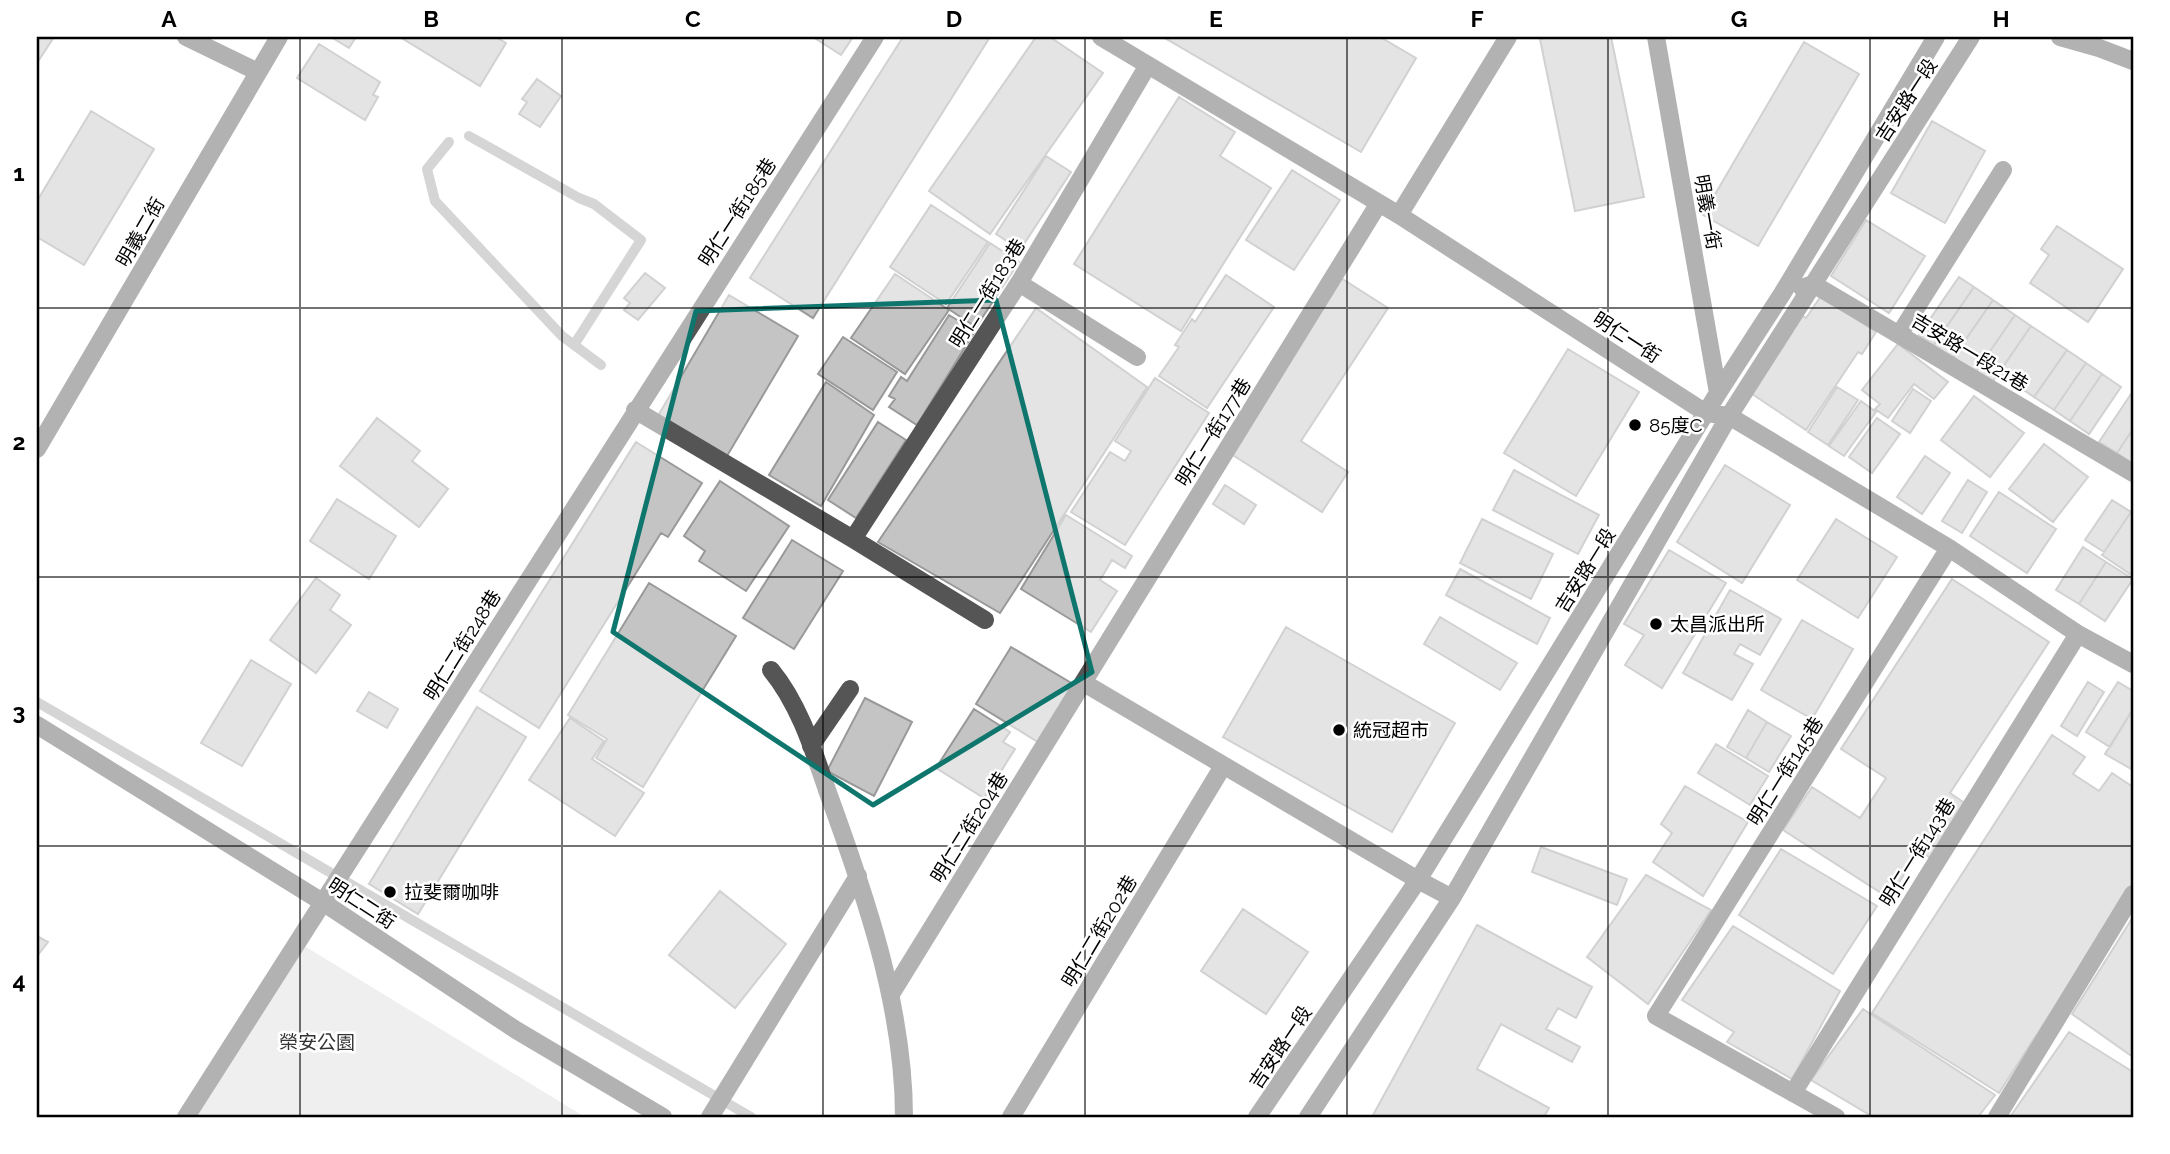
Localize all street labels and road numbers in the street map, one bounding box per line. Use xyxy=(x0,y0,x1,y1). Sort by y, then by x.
street label: 吉安路一段 xyxy=(1871,54,1941,146)
street label: 明仁一街185巷 xyxy=(694,154,780,270)
street label: 明義一街 xyxy=(1691,173,1725,251)
street label: 明義二街 xyxy=(111,194,169,270)
street label: 明仁一街183巷 xyxy=(945,234,1029,352)
street label: 明仁一街 xyxy=(1589,307,1665,367)
street label: 吉安路一段21巷 xyxy=(1908,309,2032,395)
street label: 明仁一街177巷 xyxy=(1171,374,1255,490)
street label: 吉安路一段 xyxy=(1550,524,1620,616)
street label: 明仁二街248巷 xyxy=(419,586,505,704)
street label: 明仁一街145巷 xyxy=(1743,713,1827,829)
street label: 明仁二街204巷 xyxy=(926,767,1012,887)
street label: 明仁一街143巷 xyxy=(1875,794,1959,910)
street label: 明仁二街202巷 xyxy=(1057,871,1141,991)
street label: 明仁二街 xyxy=(324,873,400,933)
street label: 吉安路一段 xyxy=(1244,1001,1316,1093)

